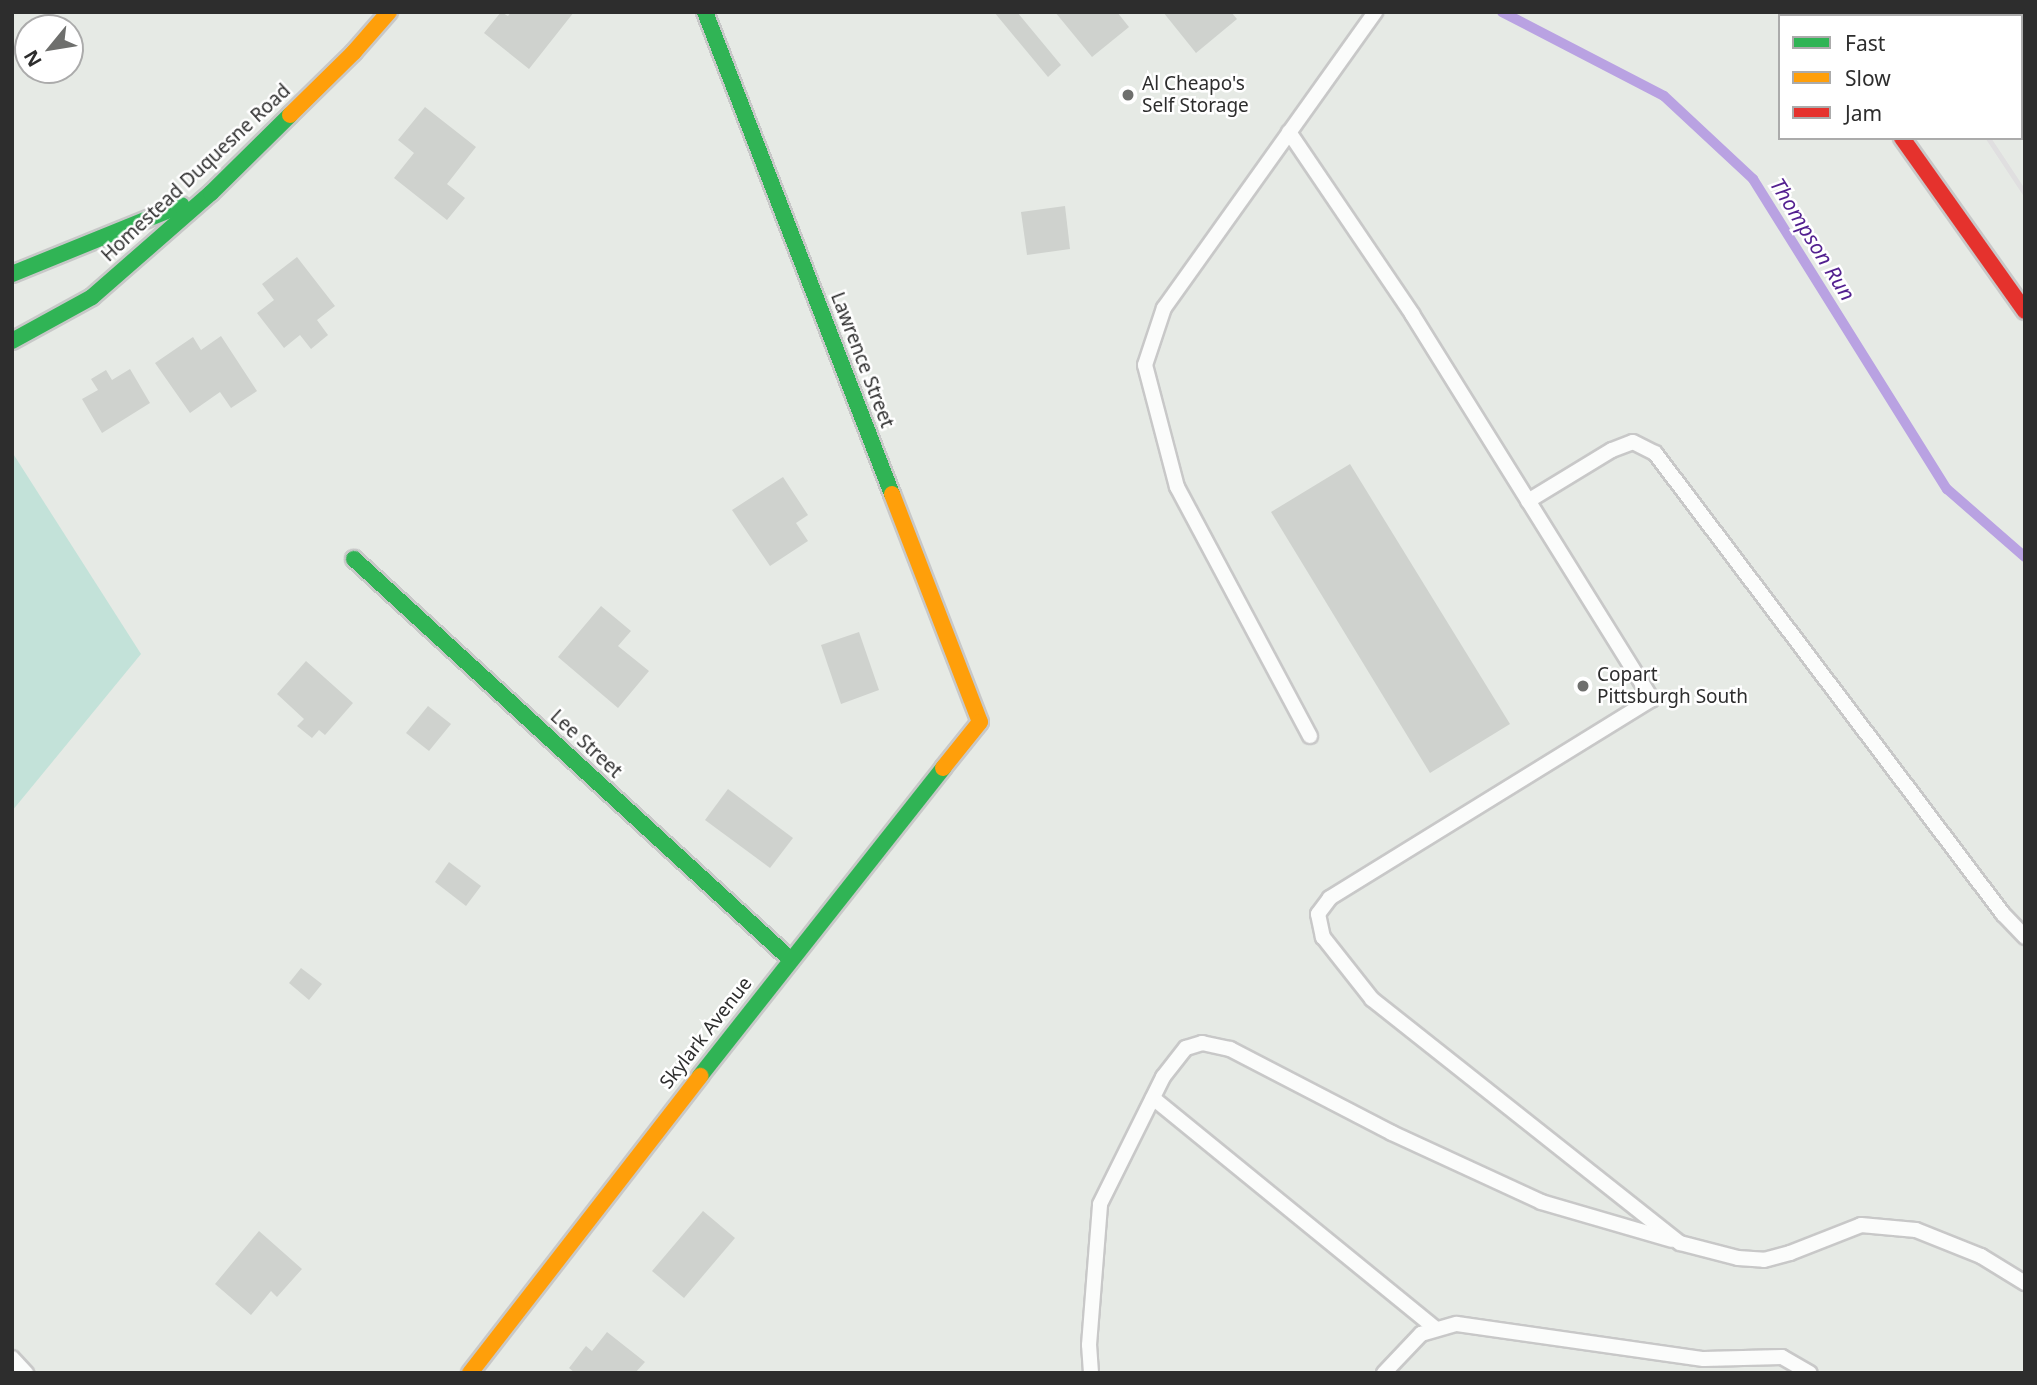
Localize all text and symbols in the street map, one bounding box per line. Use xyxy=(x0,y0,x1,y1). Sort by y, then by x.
north arrow xyxy=(14,14,84,84)
legend xyxy=(1778,14,2023,140)
text: Fast xyxy=(1845,29,1885,57)
text: N xyxy=(17,45,48,72)
text: Slow xyxy=(1845,64,1891,92)
place label: Al Cheapo's Self Storage xyxy=(1142,73,1249,117)
street label: Homestead Duquesne Road xyxy=(97,79,295,267)
marker: Al Cheapo's Self Storage xyxy=(1120,87,1136,103)
text: Jam xyxy=(1845,99,1882,127)
water label: Thompson Run xyxy=(1765,173,1861,305)
street label: Lawrence Street xyxy=(826,289,898,431)
place label: Copart Pittsburgh South xyxy=(1597,664,1748,708)
marker: Copart Pittsburgh South xyxy=(1575,678,1591,694)
street label: Lee Street xyxy=(546,705,626,783)
street label: Skylark Avenue xyxy=(655,973,757,1093)

